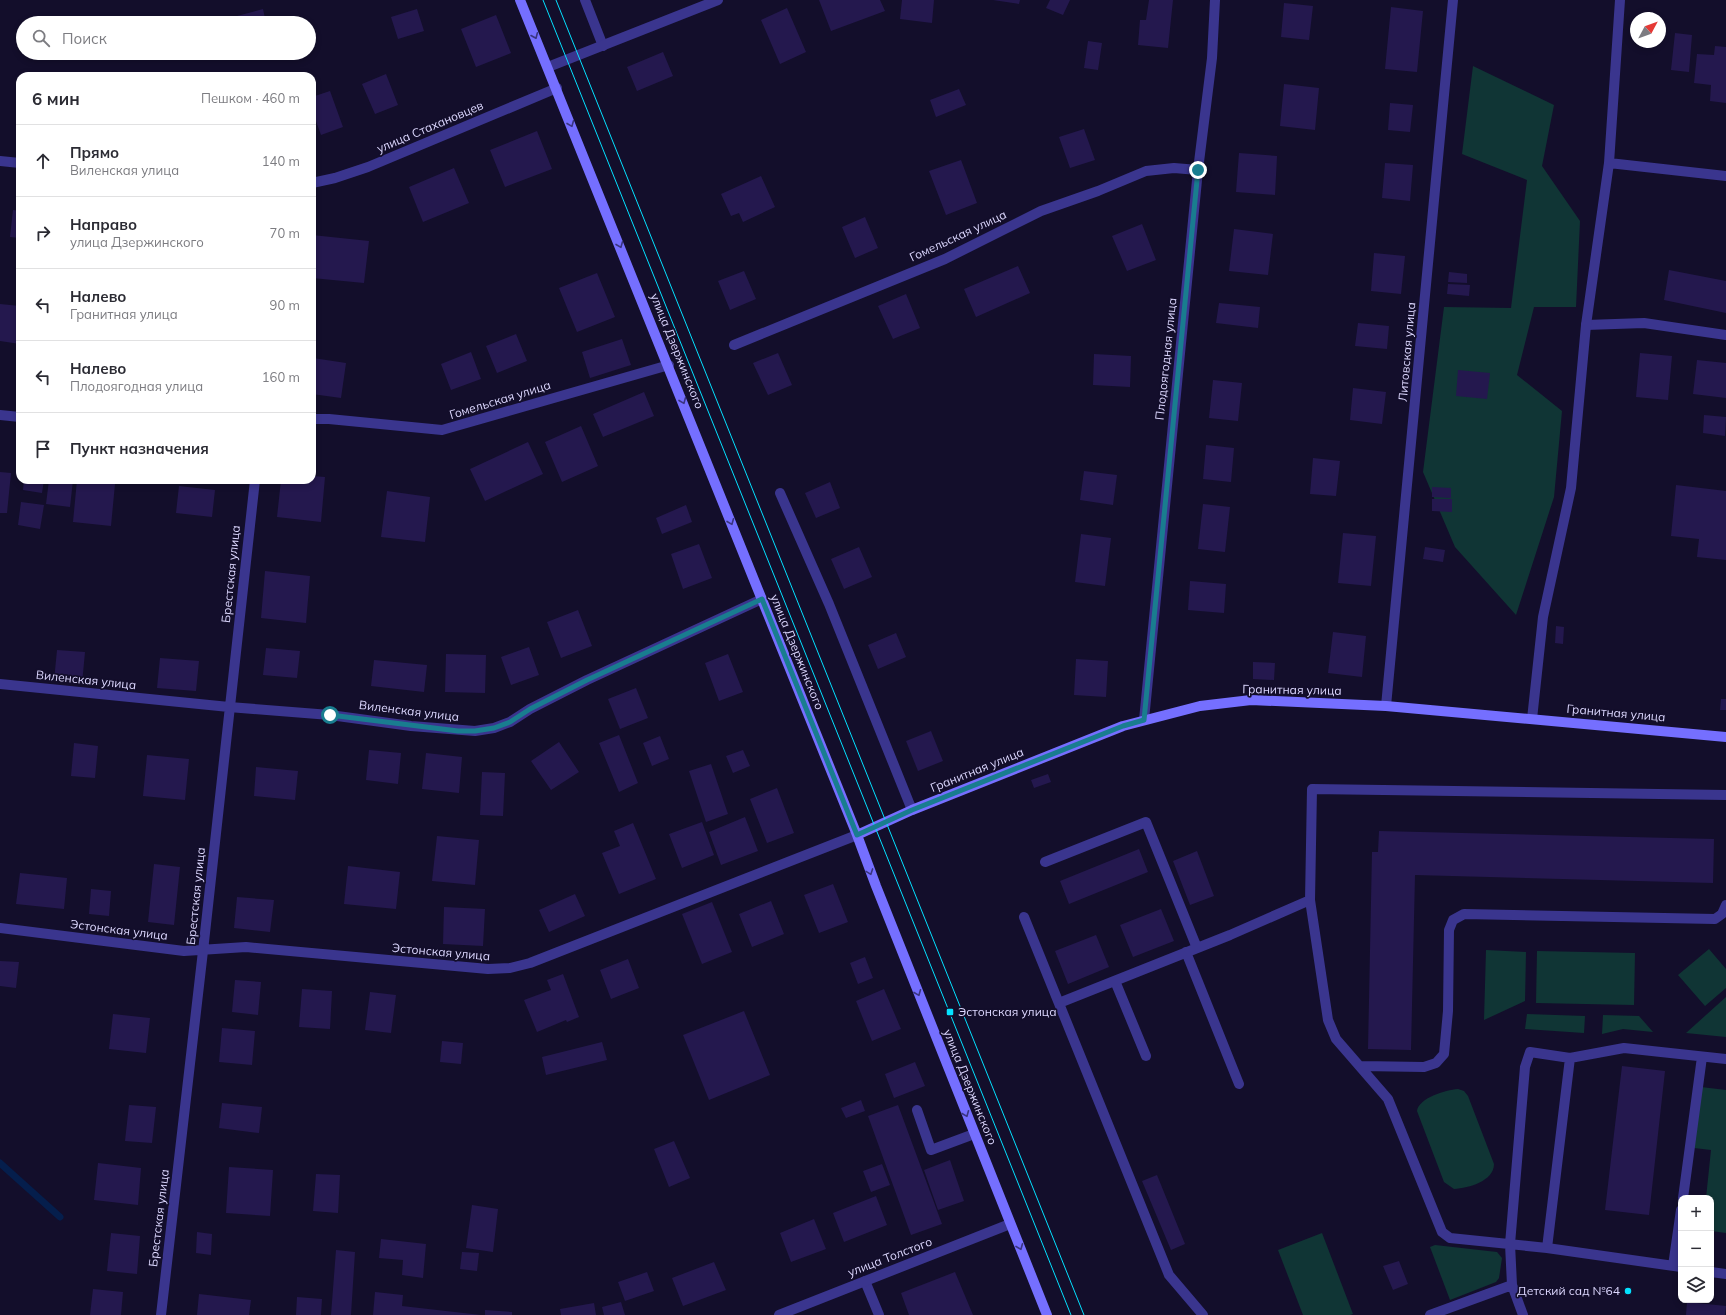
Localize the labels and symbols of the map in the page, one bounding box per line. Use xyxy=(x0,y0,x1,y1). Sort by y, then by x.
north arrow xyxy=(1630,12,1666,48)
one-way arrow xyxy=(530,32,538,39)
street label: улица Стахановцев xyxy=(374,97,486,156)
one-way arrow xyxy=(567,121,575,128)
route end xyxy=(1189,161,1207,179)
street label: Гомельская улица xyxy=(907,207,1009,265)
one-way arrow xyxy=(615,240,623,248)
street label: улица Дзержинского xyxy=(647,291,708,411)
street label: Плодоягодная улица xyxy=(1152,297,1179,421)
street label: Литовская улица xyxy=(1395,302,1418,402)
street label: Гомельская улица xyxy=(447,377,552,422)
one-way arrow xyxy=(679,398,687,405)
one-way arrow xyxy=(727,519,735,526)
street label: Брестская улица xyxy=(218,524,243,624)
street label: улица Дзержинского xyxy=(767,592,828,712)
street label: Виленская улица xyxy=(35,667,137,692)
street label: Гранитная улица xyxy=(1242,681,1342,698)
street label: Виленская улица xyxy=(358,697,460,724)
street label: Гранитная улица xyxy=(1566,701,1666,724)
route start xyxy=(321,706,339,724)
street label: Гранитная улица xyxy=(928,744,1026,795)
street label: Брестская улица xyxy=(183,846,208,946)
one-way arrow xyxy=(866,868,874,875)
street label: Эстонская улица xyxy=(69,916,169,943)
street label: Эстонская улица xyxy=(391,940,491,963)
one-way arrow xyxy=(913,988,921,996)
place label: Эстонская улица xyxy=(958,1004,1056,1019)
marker: Эстонская улица xyxy=(945,1007,955,1017)
street label: улица Дзержинского xyxy=(940,1027,1001,1147)
one-way arrow xyxy=(961,1109,969,1117)
street label: Брестская улица xyxy=(145,1168,172,1268)
street label: улица Толстого xyxy=(846,1234,934,1280)
one-way arrow xyxy=(1015,1244,1023,1251)
place label: Детский сад №64 xyxy=(1517,1283,1620,1298)
marker: Детский сад №64 xyxy=(1623,1286,1633,1296)

